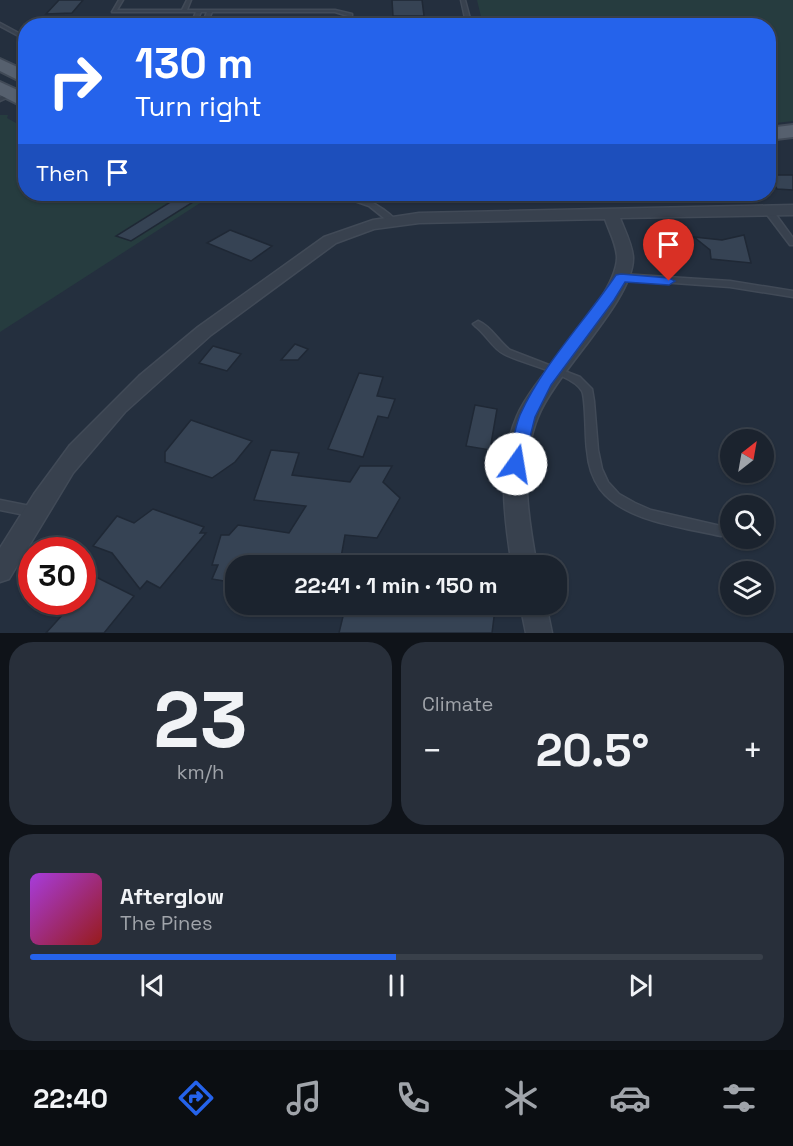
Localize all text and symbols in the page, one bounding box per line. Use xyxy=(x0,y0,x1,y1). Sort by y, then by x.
text: 130 m xyxy=(135,37,253,90)
icon: right xyxy=(36,42,114,120)
text: Turn right xyxy=(135,89,262,124)
icon: arrive xyxy=(101,156,134,189)
text: Then xyxy=(36,159,89,187)
pin xyxy=(643,219,694,281)
icon: arrive xyxy=(652,228,685,261)
north arrow xyxy=(720,429,774,483)
map controls xyxy=(720,429,774,615)
position arrow xyxy=(484,432,548,496)
button: search xyxy=(720,495,774,549)
speed limit sign: 30 xyxy=(18,537,96,615)
button: layers xyxy=(720,561,774,615)
text: 22:41 · 1 min · 150 m xyxy=(294,571,498,599)
text: 23 xyxy=(154,670,247,770)
text: Climate xyxy=(422,691,493,717)
text: 20.5° xyxy=(536,722,649,779)
text: − xyxy=(422,730,442,772)
text: + xyxy=(743,730,763,772)
text: km/h xyxy=(177,759,224,785)
text: Afterglow xyxy=(120,882,224,910)
text: The Pines xyxy=(120,910,213,936)
icon: previous xyxy=(136,969,169,1002)
icon: pause xyxy=(380,969,413,1002)
icon: next xyxy=(624,969,657,1002)
icon: directions xyxy=(175,1077,217,1119)
icon: music xyxy=(283,1077,325,1119)
icon: phone xyxy=(392,1077,434,1119)
icon: climate xyxy=(500,1077,542,1119)
icon: car xyxy=(609,1077,651,1119)
icon: filters xyxy=(718,1077,760,1119)
text: 22:40 xyxy=(33,1081,108,1116)

